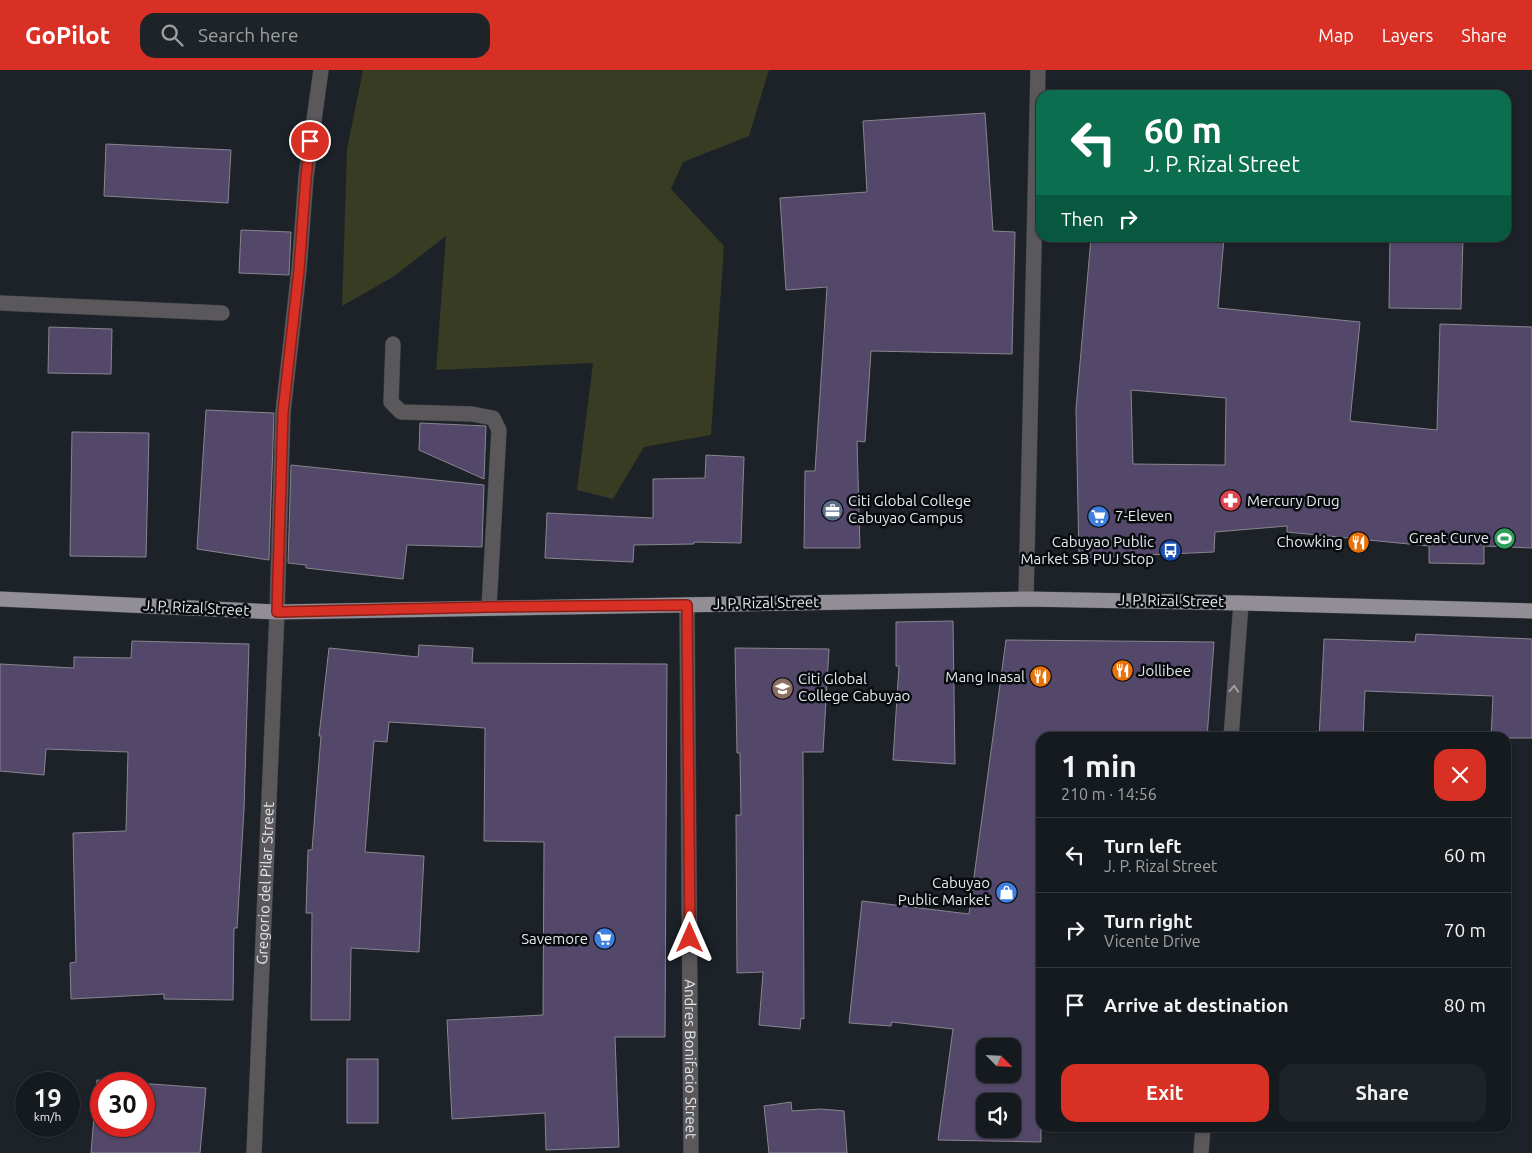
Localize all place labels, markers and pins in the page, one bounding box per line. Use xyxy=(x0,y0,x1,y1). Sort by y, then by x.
pin xyxy=(289,120,331,162)
pharmacy icon: Mercury Drug xyxy=(1219,489,1243,513)
place label: Citi Global College Cabuyao Campus xyxy=(848,492,971,526)
place label: Mercury Drug xyxy=(1247,492,1340,509)
office icon: Citi Global College Cabuyao Campus xyxy=(820,498,844,522)
supermarket icon: 7-Eleven xyxy=(1087,504,1111,528)
place label: 7-Eleven xyxy=(1115,507,1173,524)
sports icon: Great Curve xyxy=(1493,526,1517,550)
place label: Great Curve xyxy=(1409,529,1489,546)
restaurant icon: Chowking xyxy=(1347,530,1371,554)
place label: Cabuyao Public Market SB PUJ Stop xyxy=(1021,533,1154,567)
place label: Chowking xyxy=(1276,533,1343,550)
bus stop icon: Cabuyao Public Market SB PUJ Stop xyxy=(1158,539,1182,563)
restaurant icon: Jollibee xyxy=(1110,659,1134,683)
place label: Jollibee xyxy=(1138,662,1191,679)
restaurant icon: Mang Inasal xyxy=(1029,665,1053,689)
place label: Mang Inasal xyxy=(945,668,1025,685)
place label: Citi Global College Cabuyao xyxy=(798,670,910,704)
school or university icon: Citi Global College Cabuyao xyxy=(770,676,794,700)
place label: Cabuyao Public Market xyxy=(898,874,990,908)
shop icon: Cabuyao Public Market xyxy=(994,880,1018,904)
supermarket icon: Savemore xyxy=(592,927,616,951)
place label: Savemore xyxy=(521,930,588,947)

